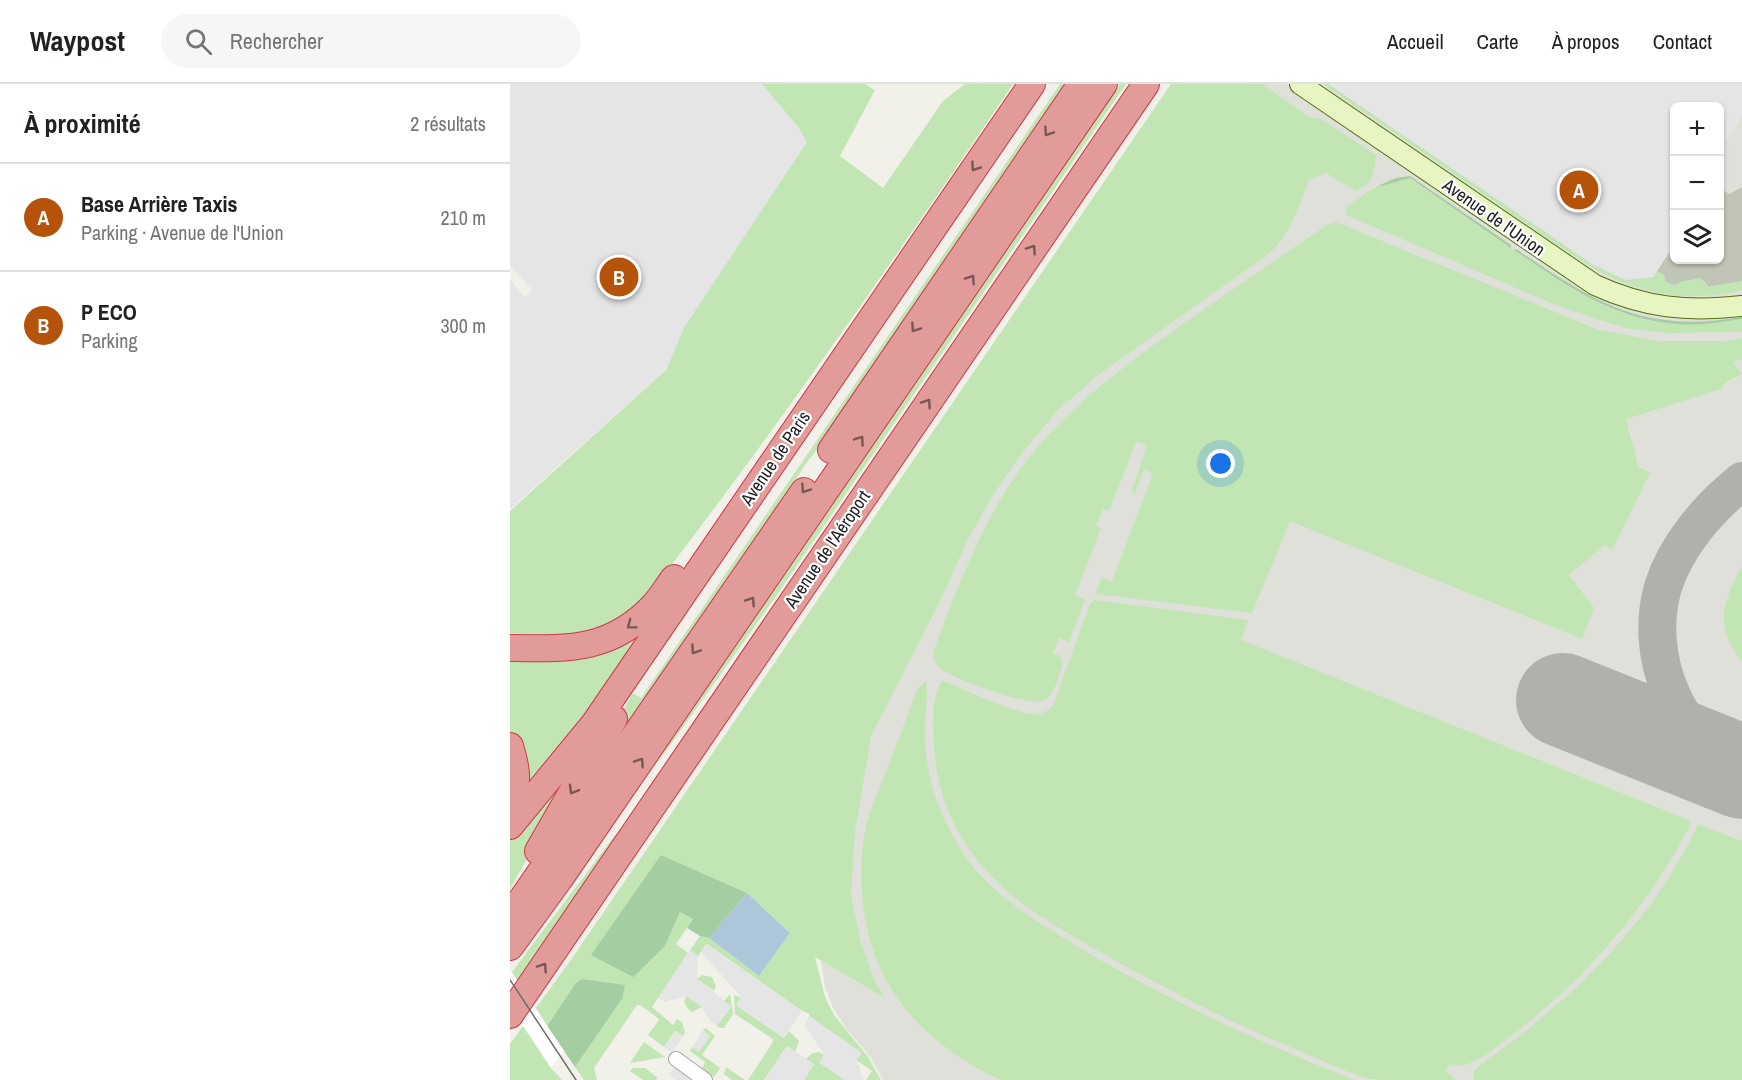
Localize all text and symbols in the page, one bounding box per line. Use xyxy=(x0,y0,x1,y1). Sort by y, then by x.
search box xyxy=(161,14,581,68)
text: Waypost xyxy=(30,22,125,60)
icon: search xyxy=(182,25,215,58)
text: Rechercher xyxy=(230,26,323,56)
text: Accueil xyxy=(1387,27,1444,56)
text: Carte xyxy=(1477,27,1519,56)
text: À propos xyxy=(1552,27,1620,56)
text: Contact xyxy=(1653,27,1712,56)
map controls xyxy=(1670,102,1724,264)
button: + xyxy=(1670,102,1724,156)
text: À proximité xyxy=(24,106,141,141)
text: 2 résultats xyxy=(410,110,486,137)
one-way arrow xyxy=(1044,126,1055,137)
button: − xyxy=(1670,156,1724,210)
one-way arrow xyxy=(971,160,982,171)
pin: A xyxy=(1560,168,1598,212)
street label: Avenue de l'Union xyxy=(1437,172,1550,262)
text: Base Arrière Taxis xyxy=(81,189,237,219)
text: A xyxy=(38,204,49,231)
text: 210 m xyxy=(440,204,486,231)
button: layers xyxy=(1670,210,1724,264)
text: Parking · Avenue de l'Union xyxy=(81,219,284,246)
one-way arrow xyxy=(1025,245,1037,255)
pin: B xyxy=(600,254,638,300)
one-way arrow xyxy=(964,275,975,286)
text: P ECO xyxy=(81,297,137,327)
text: B xyxy=(38,312,49,339)
text: 300 m xyxy=(440,312,486,339)
one-way arrow xyxy=(911,321,922,332)
text: Parking xyxy=(81,327,138,354)
one-way arrow xyxy=(919,399,930,410)
street label: Avenue de Paris xyxy=(734,406,816,511)
one-way arrow xyxy=(853,435,864,446)
your location xyxy=(1206,449,1235,478)
one-way arrow xyxy=(801,482,812,493)
street label: Avenue de l'Aéroport xyxy=(778,485,876,614)
one-way arrow xyxy=(744,597,755,608)
one-way arrow xyxy=(627,617,638,628)
one-way arrow xyxy=(691,643,702,654)
one-way arrow xyxy=(633,757,644,768)
one-way arrow xyxy=(569,784,580,795)
one-way arrow xyxy=(536,962,547,973)

